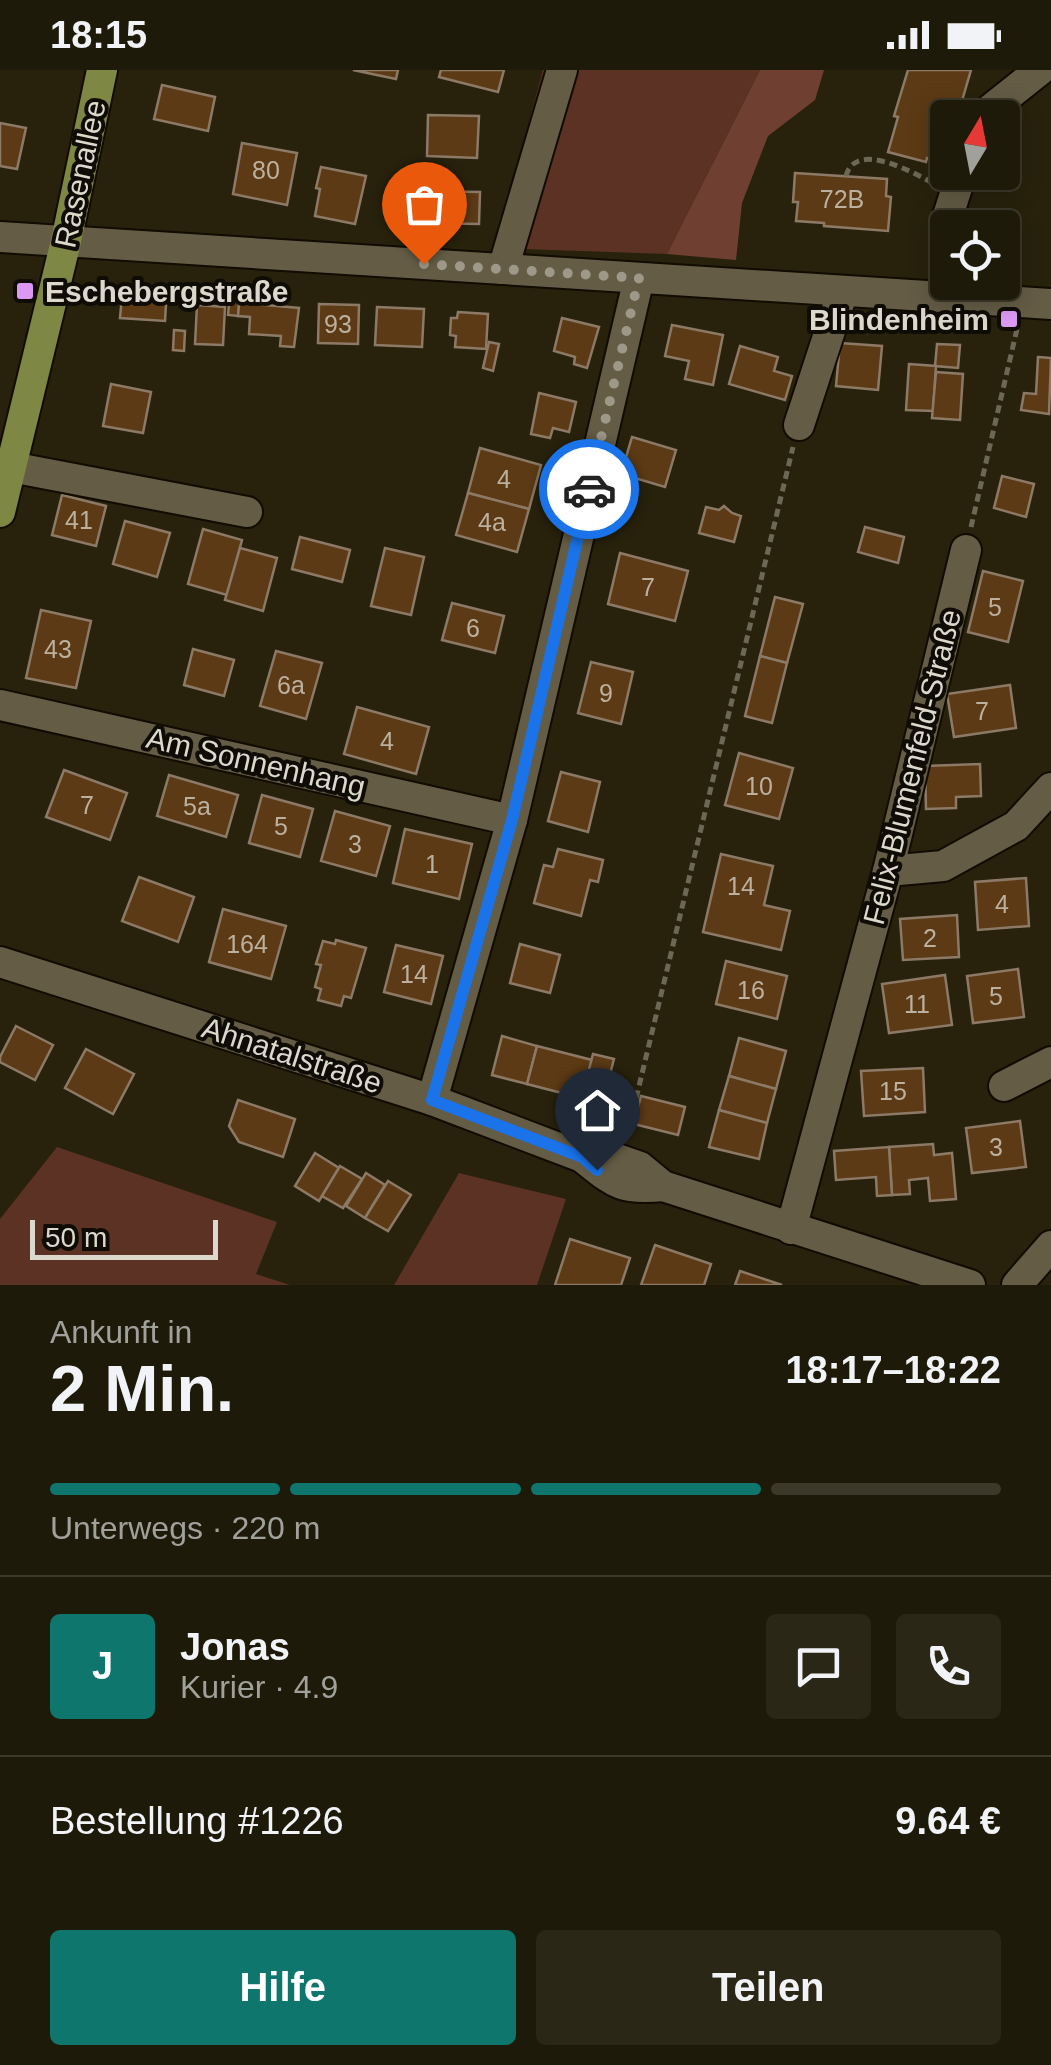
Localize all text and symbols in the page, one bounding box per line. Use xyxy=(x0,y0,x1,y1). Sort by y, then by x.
text: 18:15 xyxy=(50,14,147,56)
street label: Rasenallee xyxy=(48,97,112,251)
north arrow xyxy=(930,100,1020,190)
map controls xyxy=(930,100,1020,300)
house number: 80 xyxy=(252,156,280,184)
pin xyxy=(382,162,467,265)
icon: bag xyxy=(397,177,452,232)
house number: 72B xyxy=(820,185,864,213)
button: locate xyxy=(930,210,1020,300)
place label: Eschebergstraße xyxy=(45,275,288,308)
marker: Eschebergstraße xyxy=(14,280,36,302)
place label: Blindenheim xyxy=(809,303,989,336)
marker: Blindenheim xyxy=(998,308,1020,330)
house number: 93 xyxy=(324,310,352,338)
courier xyxy=(539,439,639,539)
icon: car xyxy=(562,462,617,517)
house number: 4 xyxy=(497,465,511,493)
house number: 41 xyxy=(65,506,93,534)
house number: 4a xyxy=(478,508,506,536)
house number: 7 xyxy=(641,573,655,601)
house number: 5 xyxy=(988,593,1002,621)
street label: Felix-Blumenfeld-Straße xyxy=(857,606,967,928)
house number: 6 xyxy=(466,614,480,642)
house number: 43 xyxy=(44,635,72,663)
house number: 6a xyxy=(277,671,305,699)
house number: 9 xyxy=(599,679,613,707)
house number: 7 xyxy=(975,697,989,725)
street label: Am Sonnenhang xyxy=(143,721,369,803)
house number: 4 xyxy=(380,727,394,755)
house number: 10 xyxy=(745,772,773,800)
house number: 7 xyxy=(80,791,94,819)
house number: 5a xyxy=(183,792,211,820)
house number: 5 xyxy=(274,812,288,840)
house number: 3 xyxy=(348,830,362,858)
house number: 1 xyxy=(425,850,439,878)
house number: 14 xyxy=(727,872,755,900)
house number: 4 xyxy=(995,890,1009,918)
house number: 2 xyxy=(923,924,937,952)
house number: 164 xyxy=(226,930,268,958)
house number: 14 xyxy=(400,960,428,988)
house number: 16 xyxy=(737,976,765,1004)
house number: 5 xyxy=(989,982,1003,1010)
house number: 11 xyxy=(904,990,930,1018)
street label: Ahnatalstraße xyxy=(198,1010,386,1100)
pin xyxy=(555,1068,640,1171)
house number: 15 xyxy=(879,1077,907,1105)
icon: home xyxy=(570,1083,625,1138)
house number: 3 xyxy=(989,1133,1003,1161)
scale bar xyxy=(30,1215,218,1260)
text: 50 m xyxy=(45,1222,107,1253)
text: Ankunft in xyxy=(50,1314,192,1350)
text: 18:17–18:22 xyxy=(785,1349,1001,1391)
text: 2 Min. xyxy=(50,1352,234,1425)
text: Unterwegs · 220 m xyxy=(50,1510,320,1546)
button: chat xyxy=(766,1614,871,1719)
button: phone xyxy=(896,1614,1001,1719)
text: Jonas xyxy=(180,1626,290,1668)
text: J xyxy=(92,1645,113,1687)
text: Kurier · 4.9 xyxy=(180,1669,338,1705)
text: Bestellung #1226 xyxy=(50,1800,344,1842)
text: 9.64 € xyxy=(895,1800,1001,1842)
button: Hilfe xyxy=(50,1930,516,2045)
button: Teilen xyxy=(536,1930,1001,2045)

